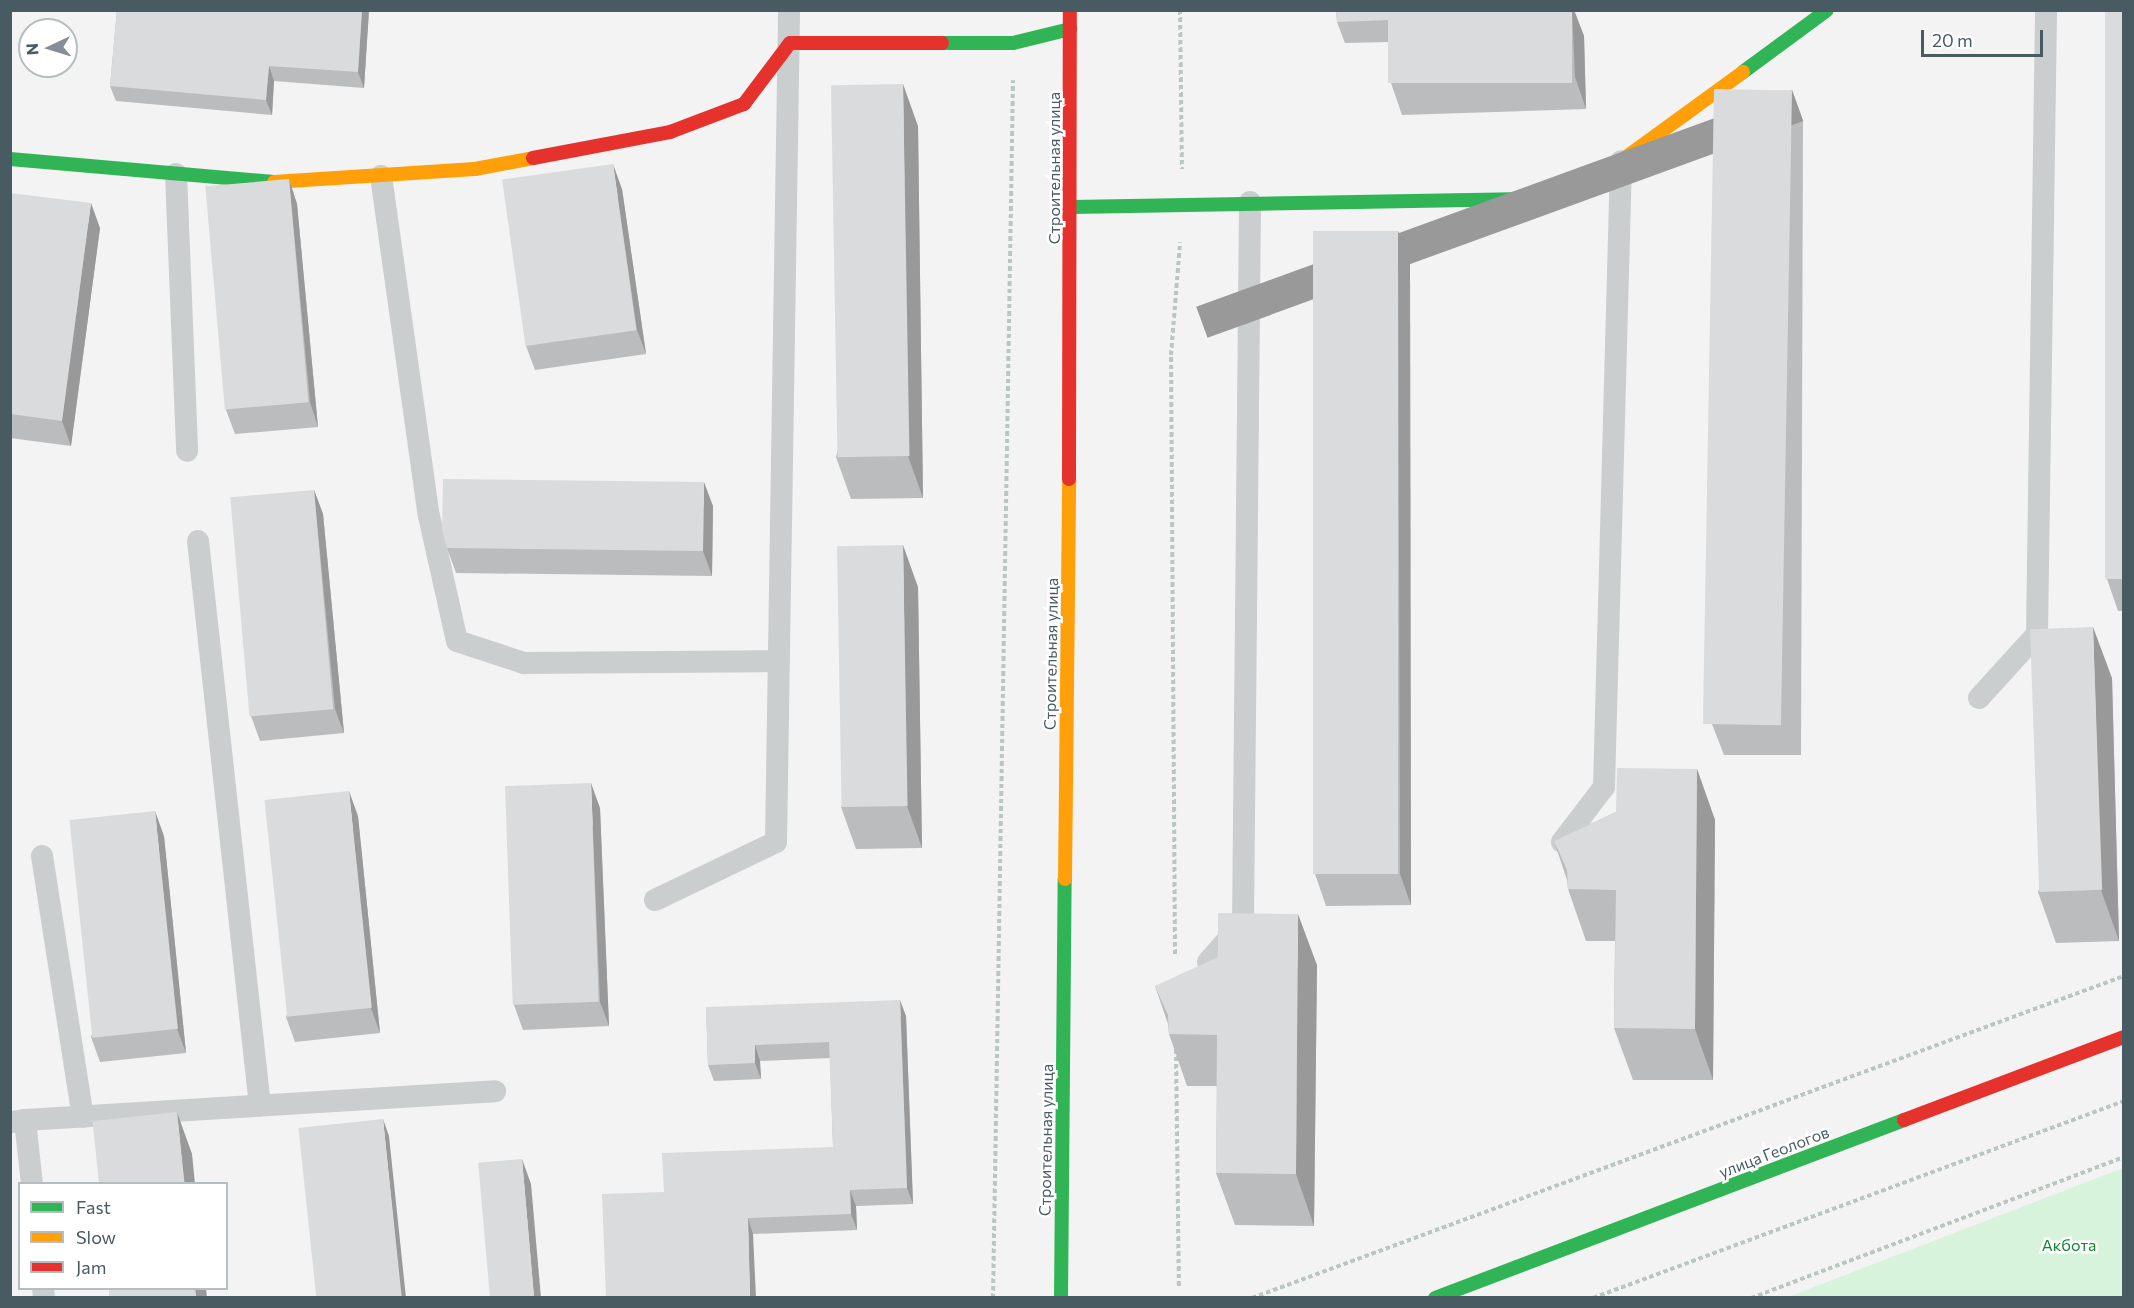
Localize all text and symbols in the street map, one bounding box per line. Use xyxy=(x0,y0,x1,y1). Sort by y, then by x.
north arrow xyxy=(18,18,78,78)
scale bar xyxy=(1924,18,2046,56)
text: 20 m xyxy=(1932,29,1973,51)
text: N xyxy=(22,43,41,56)
street label: Строительная улица xyxy=(1044,92,1064,244)
street label: Строительная улица xyxy=(1040,578,1062,730)
street label: Строительная улица xyxy=(1035,1064,1057,1216)
street label: улица Геологов xyxy=(1716,1122,1832,1182)
legend xyxy=(18,1182,228,1290)
text: Fast xyxy=(76,1196,111,1218)
text: Slow xyxy=(76,1226,116,1248)
park label: Акбота xyxy=(2042,1235,2096,1255)
text: Jam xyxy=(76,1256,106,1278)

